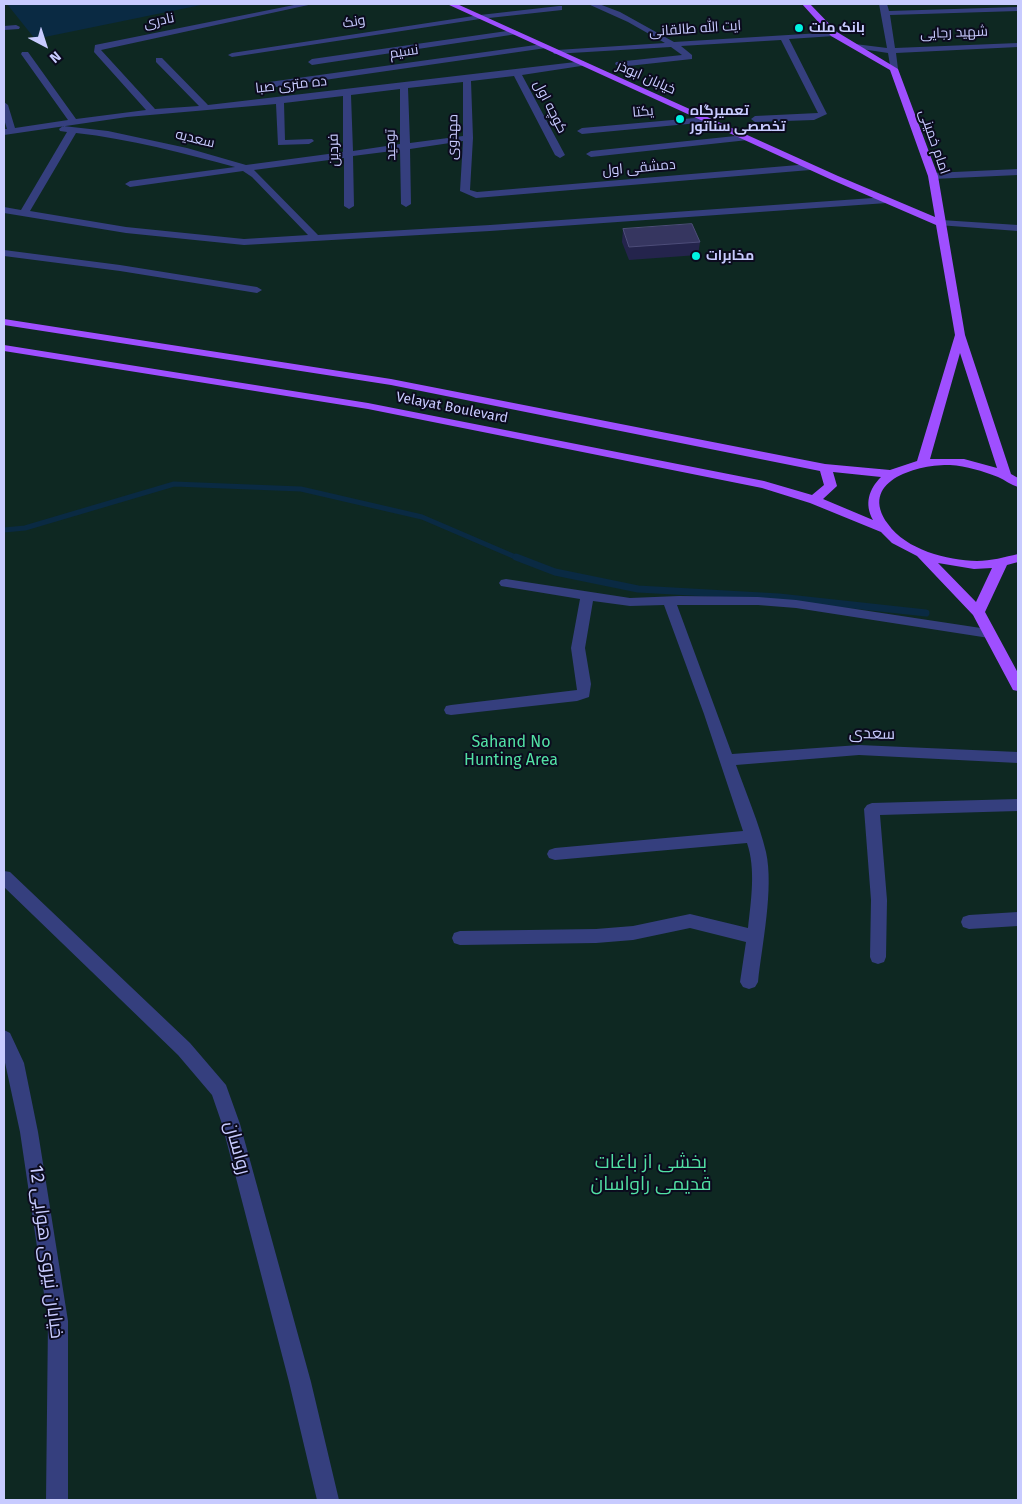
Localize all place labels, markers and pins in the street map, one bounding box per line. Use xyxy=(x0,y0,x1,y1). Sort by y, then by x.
place label: بانک ملت xyxy=(809,20,865,36)
marker: بانک ملت xyxy=(793,22,805,34)
place label: تعمیرگاه تخصصی سناتور xyxy=(690,103,785,136)
marker: تعمیرگاه تخصصی سناتور xyxy=(674,113,686,125)
place label: مخابرات xyxy=(706,248,754,264)
marker: مخابرات xyxy=(690,250,702,262)

